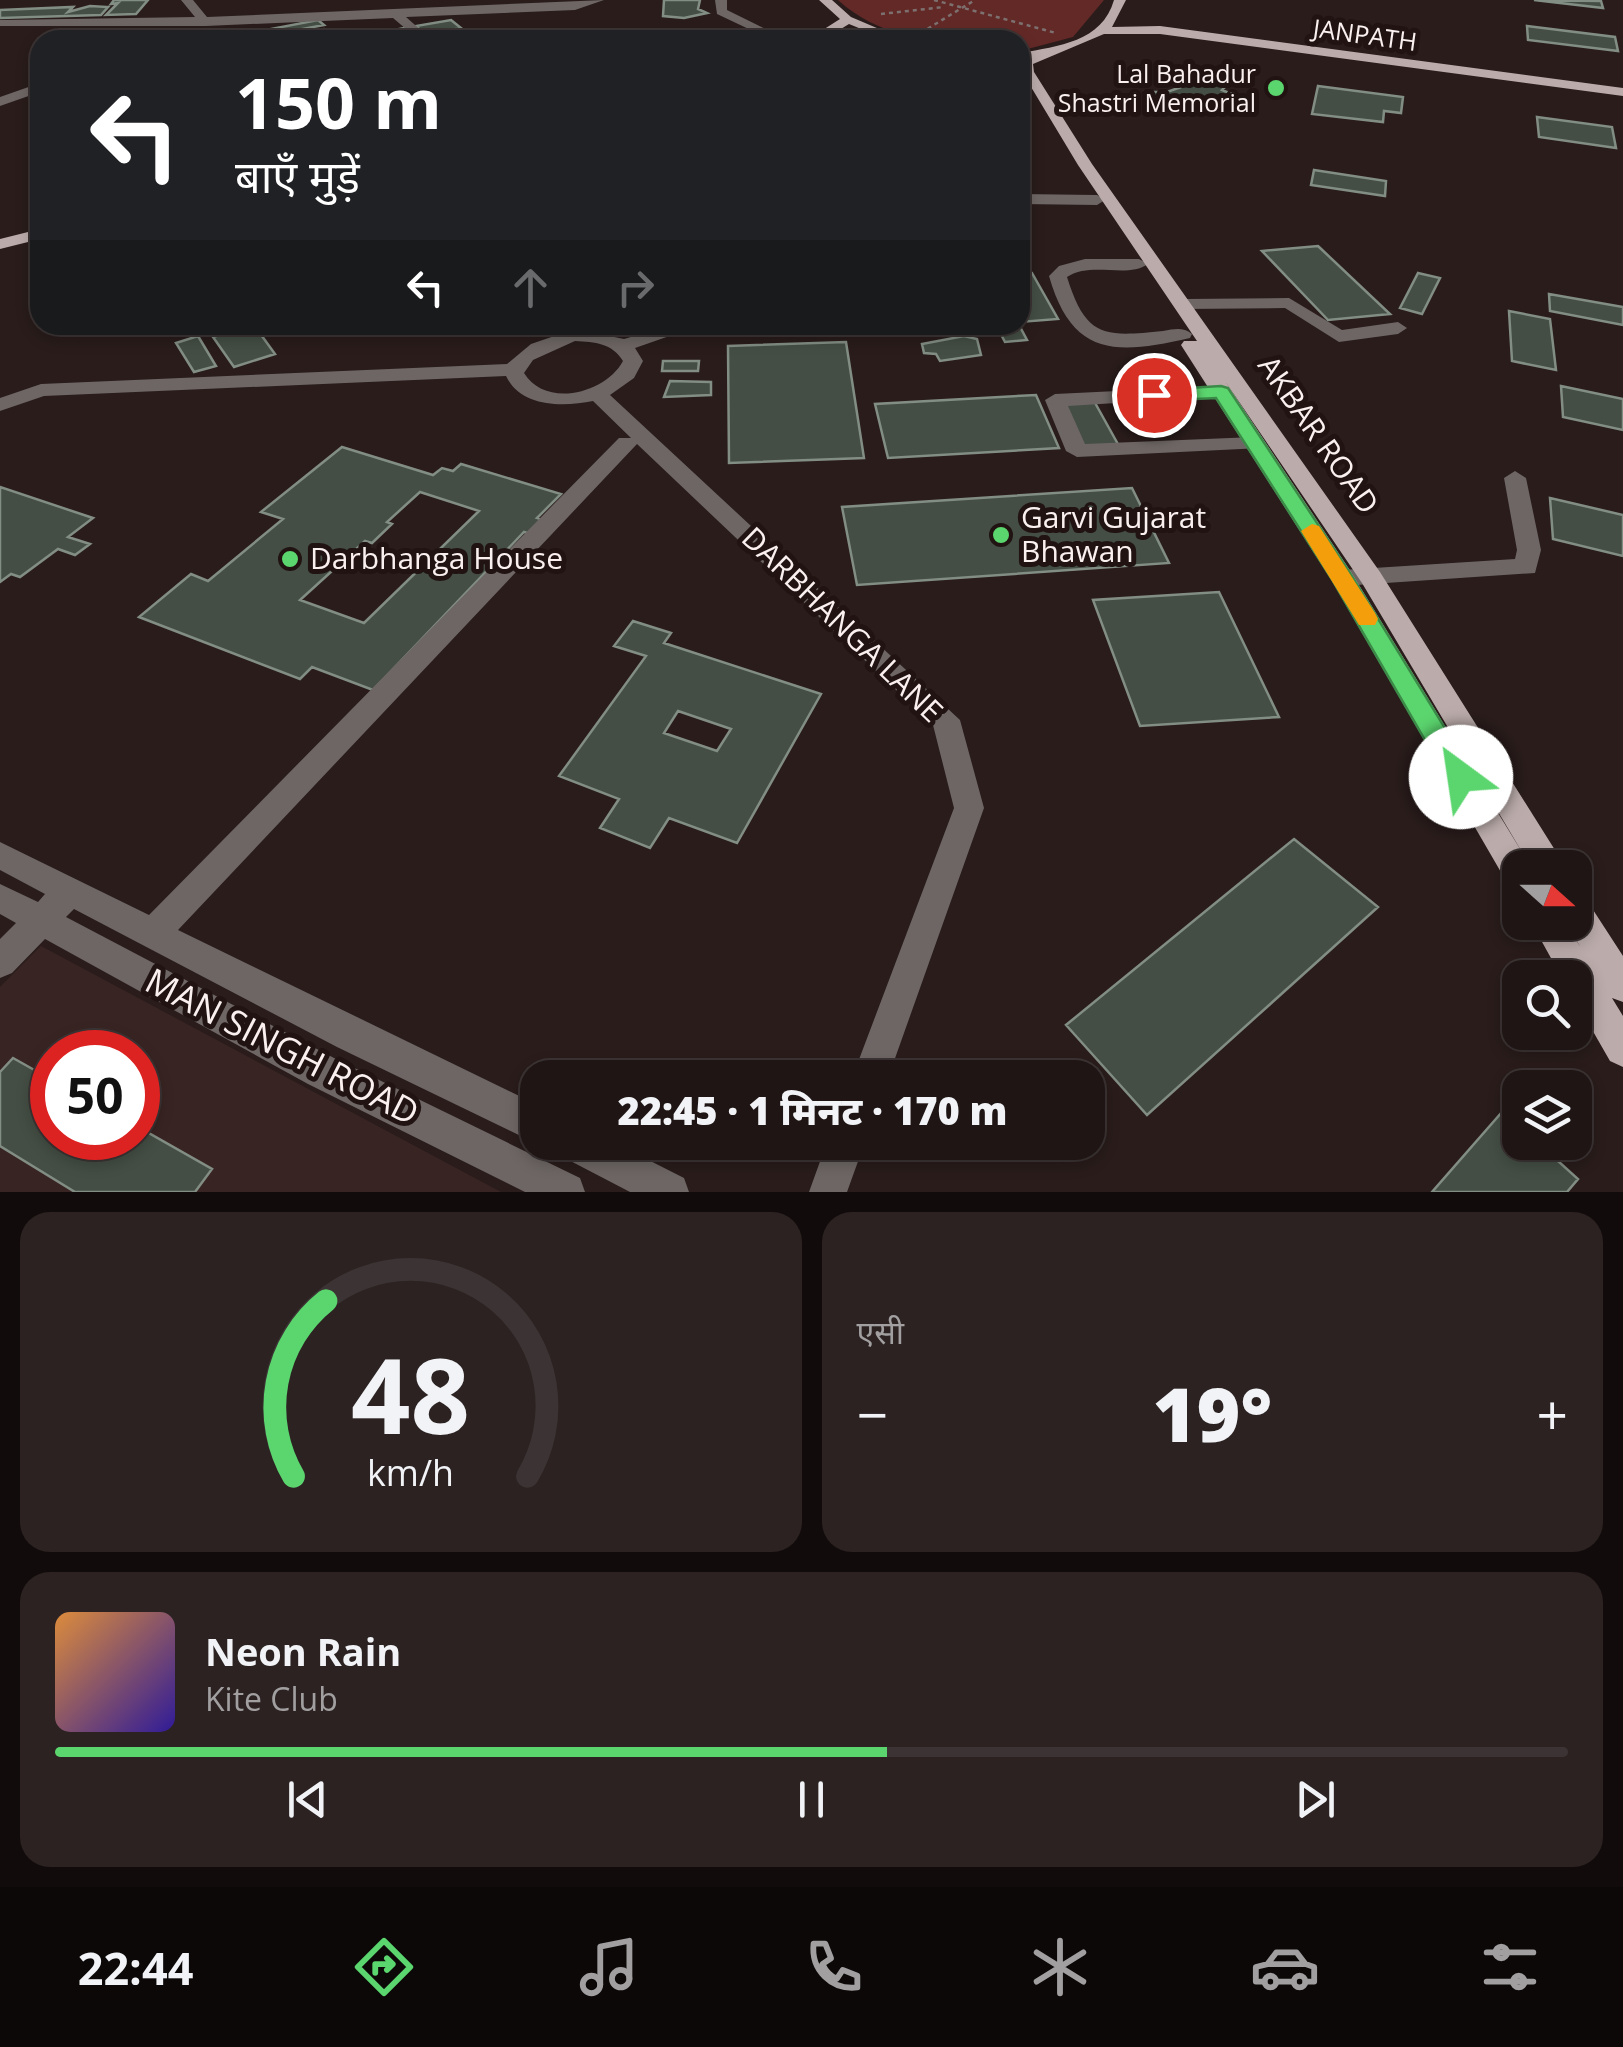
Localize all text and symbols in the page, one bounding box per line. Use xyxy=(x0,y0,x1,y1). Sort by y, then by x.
street label: JANPATH xyxy=(1309,10,1419,58)
text: 150 m xyxy=(235,54,442,150)
place label: Lal Bahadur Shastri Memorial xyxy=(1058,56,1256,119)
icon: left xyxy=(70,70,200,200)
marker: Lal Bahadur Shastri Memorial xyxy=(1265,77,1287,99)
text: बाएँ मुड़ें xyxy=(235,145,360,206)
icon: left xyxy=(398,260,453,315)
icon: ahead xyxy=(503,260,558,315)
icon: right xyxy=(608,260,663,315)
street label: AKBAR ROAD xyxy=(1249,347,1389,522)
pin xyxy=(1112,353,1197,438)
icon: arrive xyxy=(1127,368,1182,423)
place label: Garvi Gujarat Bhawan xyxy=(1021,496,1206,571)
street label: DARBHANGA LANE xyxy=(734,517,953,731)
marker: Garvi Gujarat Bhawan xyxy=(990,524,1012,546)
place label: Darbhanga House xyxy=(310,537,563,578)
marker: Darbhanga House xyxy=(279,548,301,570)
position arrow xyxy=(1409,725,1513,829)
north arrow xyxy=(1502,850,1592,940)
map controls xyxy=(1502,850,1592,1160)
street label: MAN SINGH ROAD xyxy=(138,956,427,1135)
button: search xyxy=(1502,960,1592,1050)
speed limit sign: 50 xyxy=(30,1030,160,1160)
button: layers xyxy=(1502,1070,1592,1160)
text: 22:45 · 1 मिनट · 170 m xyxy=(617,1084,1008,1136)
text: एसी xyxy=(857,1310,904,1353)
text: 48 xyxy=(351,1323,470,1464)
text: 19° xyxy=(1152,1362,1272,1464)
text: − xyxy=(857,1376,888,1451)
text: + xyxy=(1537,1376,1568,1451)
text: km/h xyxy=(367,1448,454,1496)
text: Neon Rain xyxy=(205,1625,401,1677)
text: Kite Club xyxy=(205,1677,338,1720)
icon: previous xyxy=(280,1772,335,1827)
icon: pause xyxy=(784,1772,839,1827)
icon: next xyxy=(1288,1772,1343,1827)
icon: directions xyxy=(349,1932,419,2002)
icon: music xyxy=(574,1932,644,2002)
icon: phone xyxy=(799,1932,869,2002)
icon: climate xyxy=(1025,1932,1095,2002)
icon: car xyxy=(1250,1932,1320,2002)
icon: filters xyxy=(1475,1932,1545,2002)
text: 22:44 xyxy=(78,1937,193,1998)

